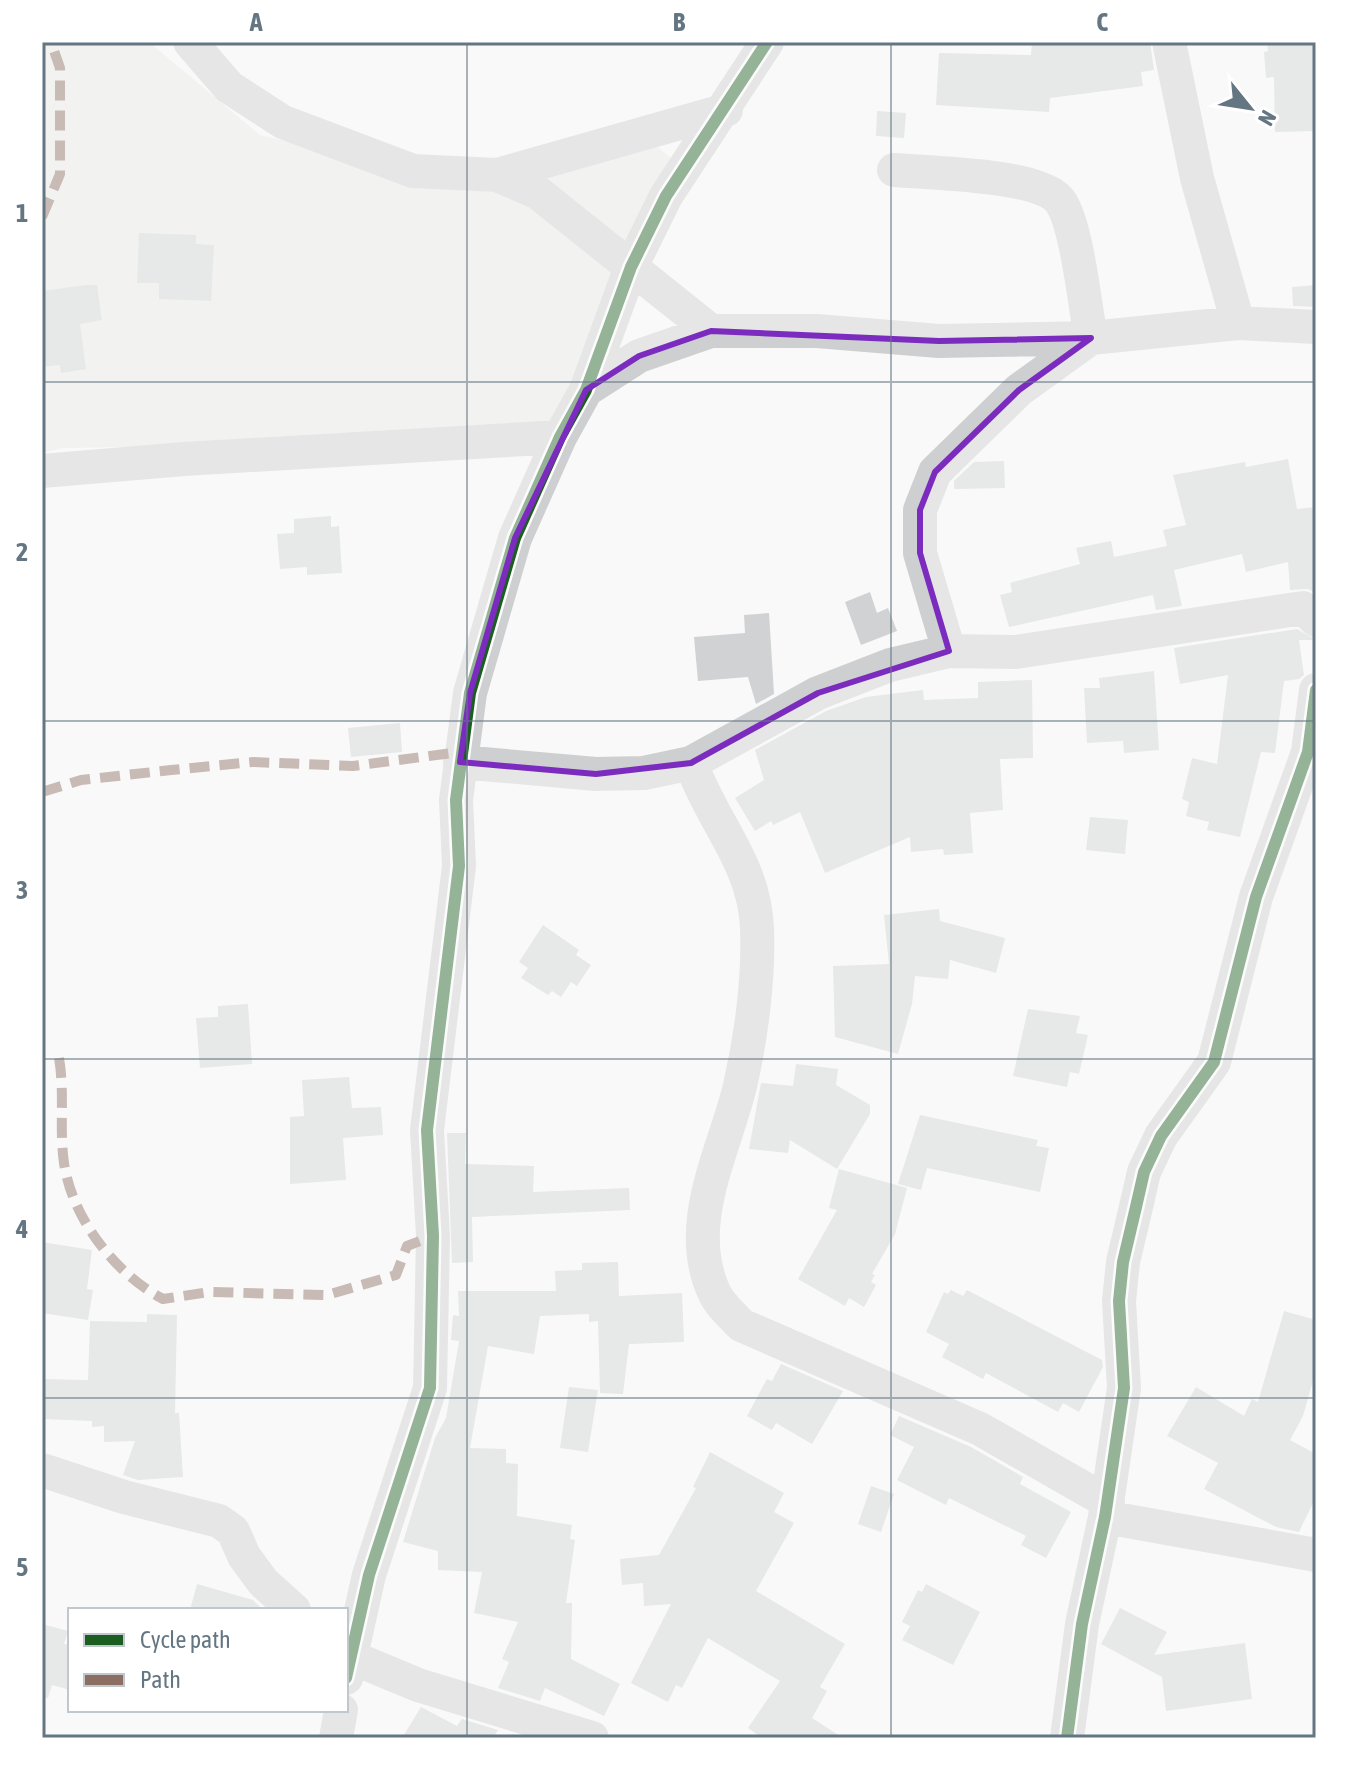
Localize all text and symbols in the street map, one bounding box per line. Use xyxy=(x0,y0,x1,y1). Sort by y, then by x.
text: A xyxy=(249,7,263,37)
text: B xyxy=(673,7,686,37)
text: C xyxy=(1096,7,1108,37)
north arrow xyxy=(1210,68,1290,148)
text: N xyxy=(1253,106,1282,130)
text: 1 xyxy=(16,198,28,228)
text: 2 xyxy=(16,537,28,567)
text: 3 xyxy=(16,875,28,905)
text: 4 xyxy=(15,1214,28,1244)
text: 5 xyxy=(16,1552,28,1582)
legend xyxy=(68,1608,348,1712)
text: Cycle path xyxy=(140,1626,231,1653)
text: Path xyxy=(140,1666,181,1693)

